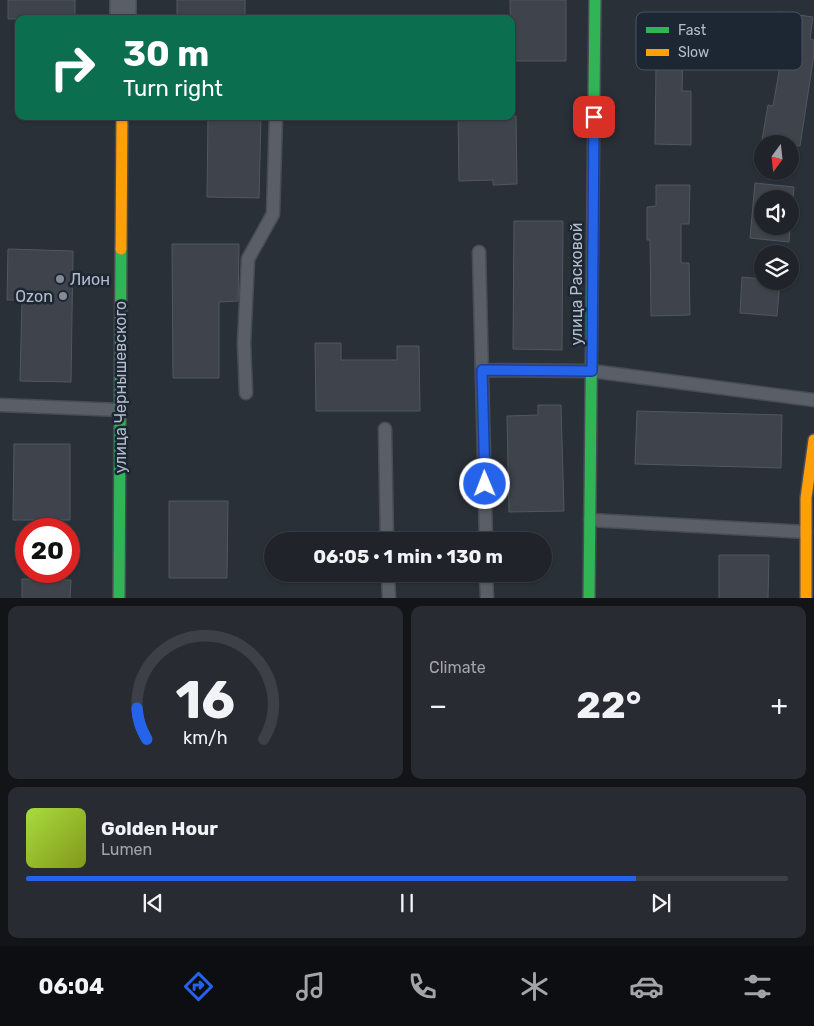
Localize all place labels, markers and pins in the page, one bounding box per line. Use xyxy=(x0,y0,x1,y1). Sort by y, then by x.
pin xyxy=(573,96,615,138)
place label: Лион xyxy=(70,270,110,289)
marker: Лион xyxy=(54,273,66,285)
place label: Ozon xyxy=(15,287,53,306)
marker: Ozon xyxy=(57,290,69,302)

